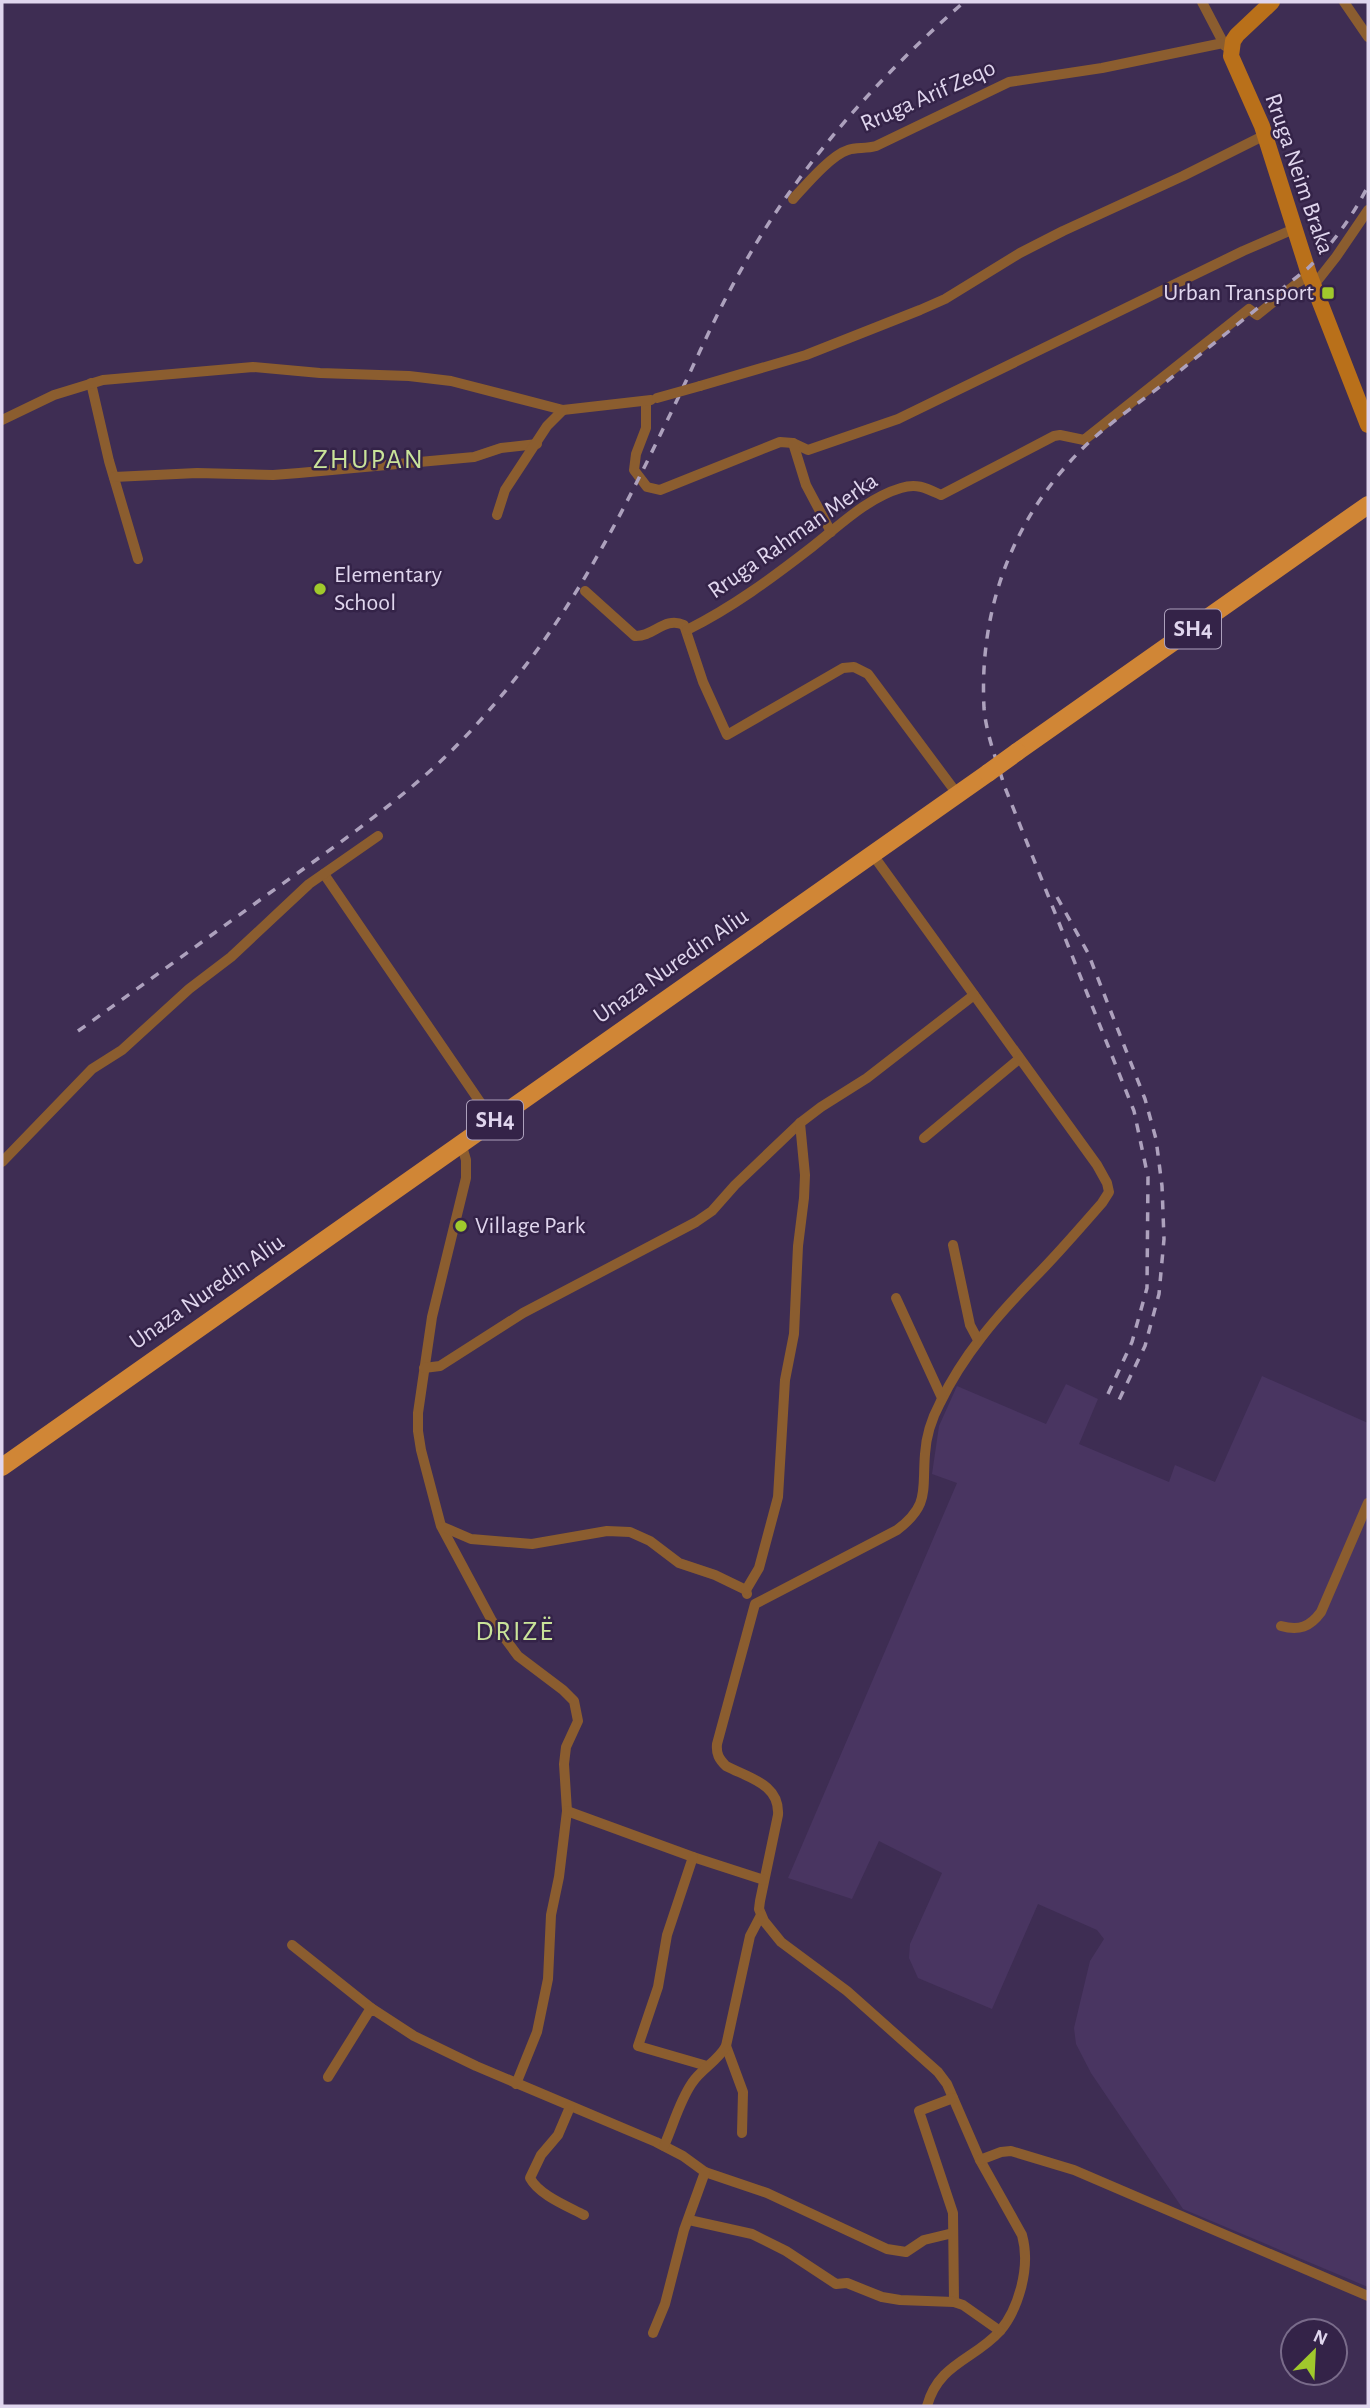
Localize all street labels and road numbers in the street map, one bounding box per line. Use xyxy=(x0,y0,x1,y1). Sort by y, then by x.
street label: Rruga Arif Zeqo xyxy=(857,56,999,136)
street label: Rruga Neim Braka xyxy=(1260,91,1338,257)
street label: Rruga Rahman Merka xyxy=(704,469,882,603)
road number: SH4 xyxy=(1165,610,1221,649)
street label: Unaza Nuredin Aliu xyxy=(589,904,753,1028)
road number: SH4 xyxy=(467,1100,523,1140)
street label: Unaza Nuredin Aliu xyxy=(125,1230,289,1354)

